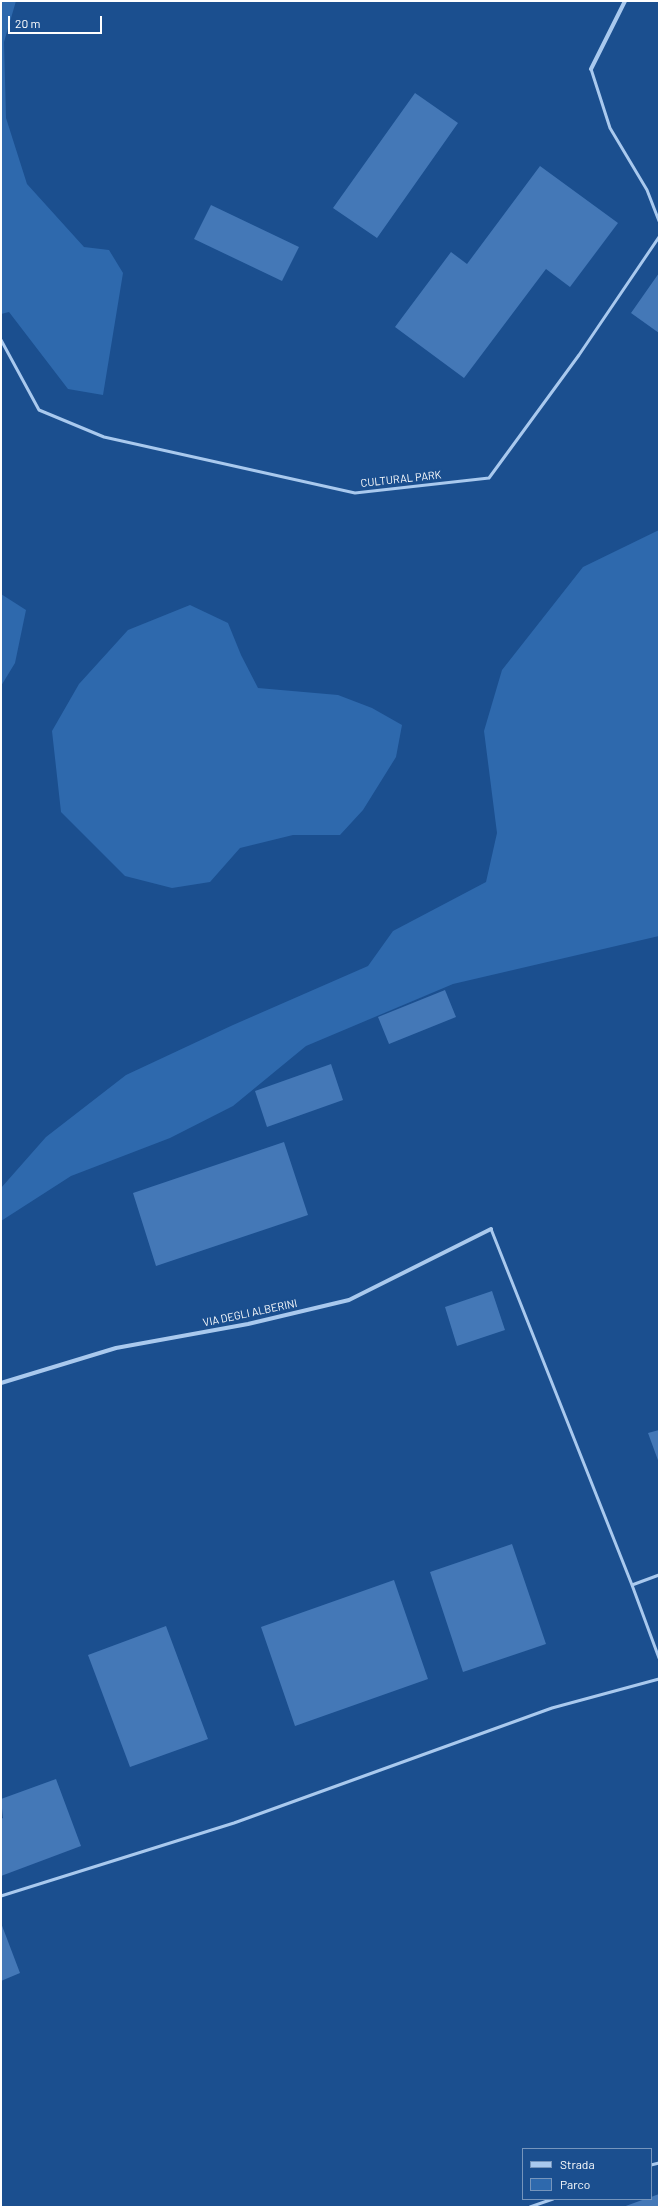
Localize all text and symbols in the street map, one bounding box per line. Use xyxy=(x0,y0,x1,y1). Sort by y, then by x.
scale bar xyxy=(10,8,104,34)
text: 20 m xyxy=(15,16,41,30)
street label: CULTURAL PARK xyxy=(360,468,442,490)
street label: VIA DEGLI ALBERINI xyxy=(202,1297,298,1329)
legend xyxy=(522,2148,652,2200)
text: Strada xyxy=(560,2157,595,2171)
text: Parco xyxy=(560,2177,590,2191)

